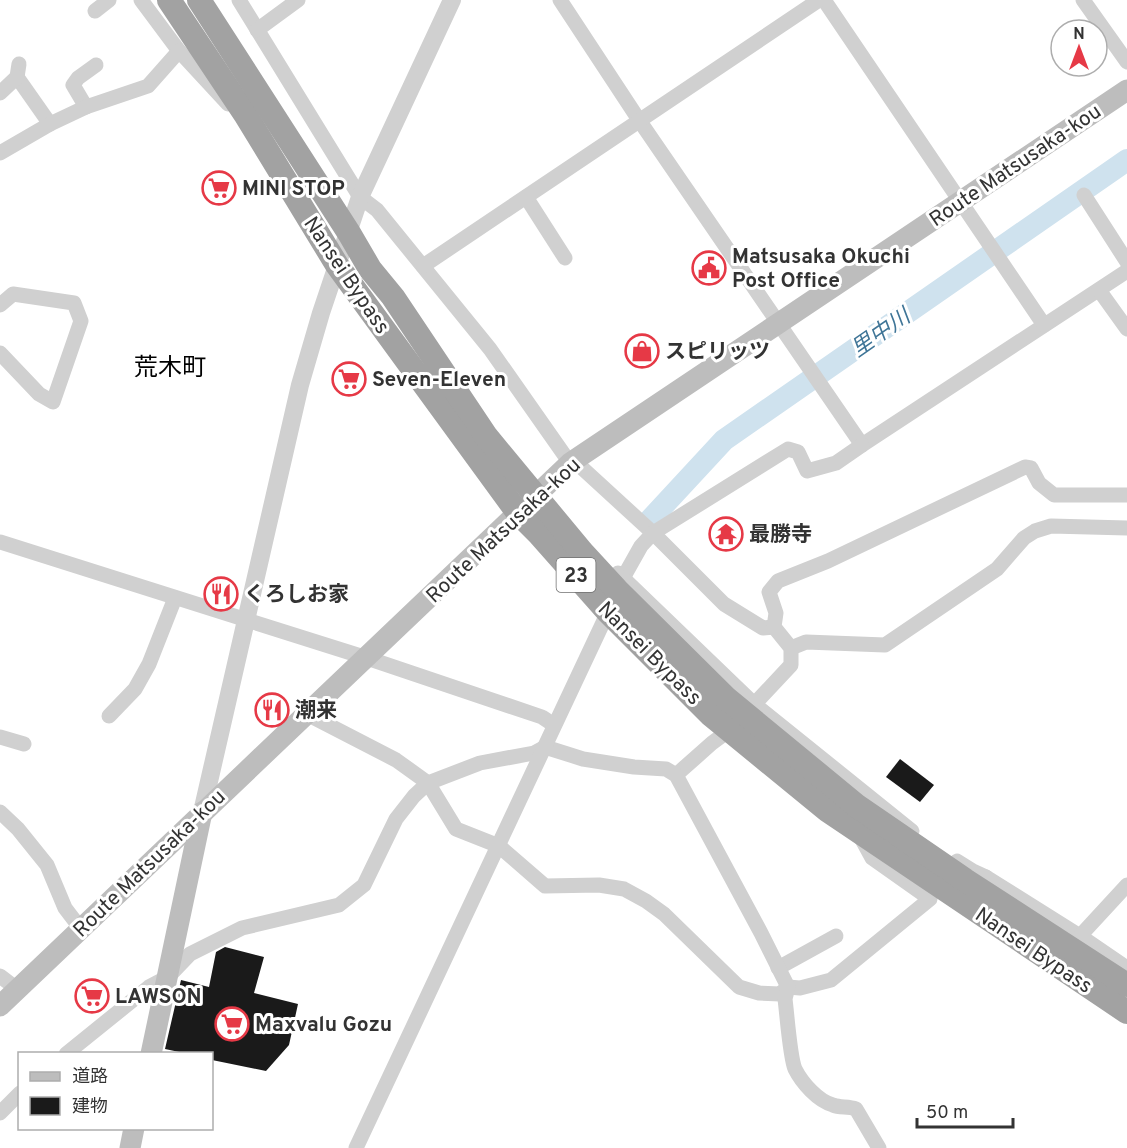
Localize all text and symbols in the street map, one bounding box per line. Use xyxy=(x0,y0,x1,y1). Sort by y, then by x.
north arrow xyxy=(1049,18,1109,78)
text: N xyxy=(1073,25,1085,45)
street label: Route Matsusaka-kou xyxy=(925,99,1107,234)
supermarket icon: MINI STOP xyxy=(201,170,237,206)
place label: MINI STOP xyxy=(242,176,345,203)
street label: Nansei Bypass xyxy=(297,212,395,340)
place label: Matsusaka Okuchi Post Office xyxy=(732,244,910,295)
public building icon: Matsusaka Okuchi Post Office xyxy=(691,250,727,286)
water label: 里中川 xyxy=(847,303,918,364)
shop icon: スピリッツ xyxy=(624,333,660,369)
place label: スピリッツ xyxy=(665,339,770,366)
district label: 荒木町 xyxy=(134,354,206,384)
supermarket icon: Seven-Eleven xyxy=(331,361,367,397)
place label: Seven-Eleven xyxy=(372,367,506,394)
street label: Route Matsusaka-kou xyxy=(421,452,587,610)
temple icon: 最勝寺 xyxy=(708,516,744,552)
place label: 最勝寺 xyxy=(749,522,812,549)
road number: 23 xyxy=(556,558,596,592)
restaurant icon: くろしお家 xyxy=(203,576,239,612)
place label: くろしお家 xyxy=(244,582,349,609)
street label: Nansei Bypass xyxy=(591,596,707,712)
restaurant icon: 潮来 xyxy=(254,692,290,728)
place label: 潮来 xyxy=(295,698,337,725)
street label: Route Matsusaka-kou xyxy=(68,784,232,944)
street label: Nansei Bypass xyxy=(969,902,1097,1000)
supermarket icon: LAWSON xyxy=(74,978,110,1014)
place label: LAWSON xyxy=(115,984,202,1011)
supermarket icon: Maxvalu Gozu xyxy=(214,1006,250,1042)
place label: Maxvalu Gozu xyxy=(255,1012,392,1039)
legend xyxy=(18,1052,213,1130)
text: 道路 xyxy=(72,1066,108,1089)
scale bar xyxy=(917,1091,1013,1129)
text: 建物 xyxy=(72,1096,108,1119)
text: 50 m xyxy=(926,1102,968,1125)

